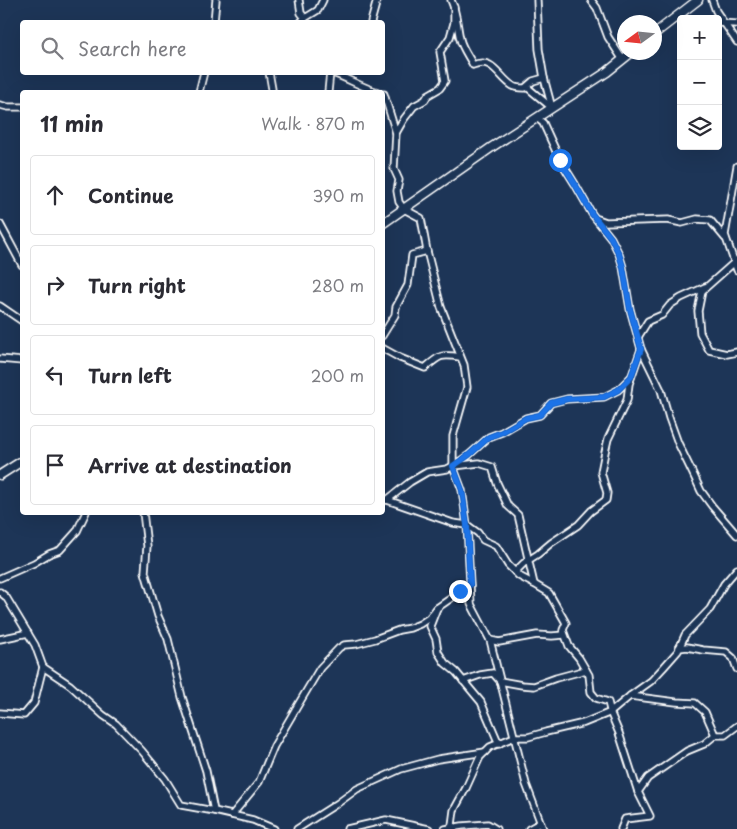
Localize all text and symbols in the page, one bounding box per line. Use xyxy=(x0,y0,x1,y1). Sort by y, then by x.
north arrow xyxy=(617,15,662,60)
map controls xyxy=(677,15,722,150)
button: + xyxy=(677,15,722,60)
search box xyxy=(20,20,385,75)
icon: search xyxy=(38,34,66,62)
text: Search here xyxy=(78,34,187,62)
button: − xyxy=(677,60,722,105)
button: layers xyxy=(677,105,722,150)
text: 11 min xyxy=(40,107,104,139)
text: Walk · 870 m xyxy=(261,111,365,135)
route start xyxy=(549,149,572,172)
icon: ahead xyxy=(41,181,69,209)
text: Continue xyxy=(88,181,174,209)
text: 390 m xyxy=(313,183,364,207)
icon: right xyxy=(41,271,69,299)
text: Turn right xyxy=(88,271,186,299)
text: 280 m xyxy=(312,273,364,297)
icon: left xyxy=(41,361,69,389)
text: Turn left xyxy=(88,361,172,389)
text: 200 m xyxy=(311,363,364,387)
icon: arrive xyxy=(41,451,69,479)
text: Arrive at destination xyxy=(88,451,292,479)
route end xyxy=(449,580,472,603)

